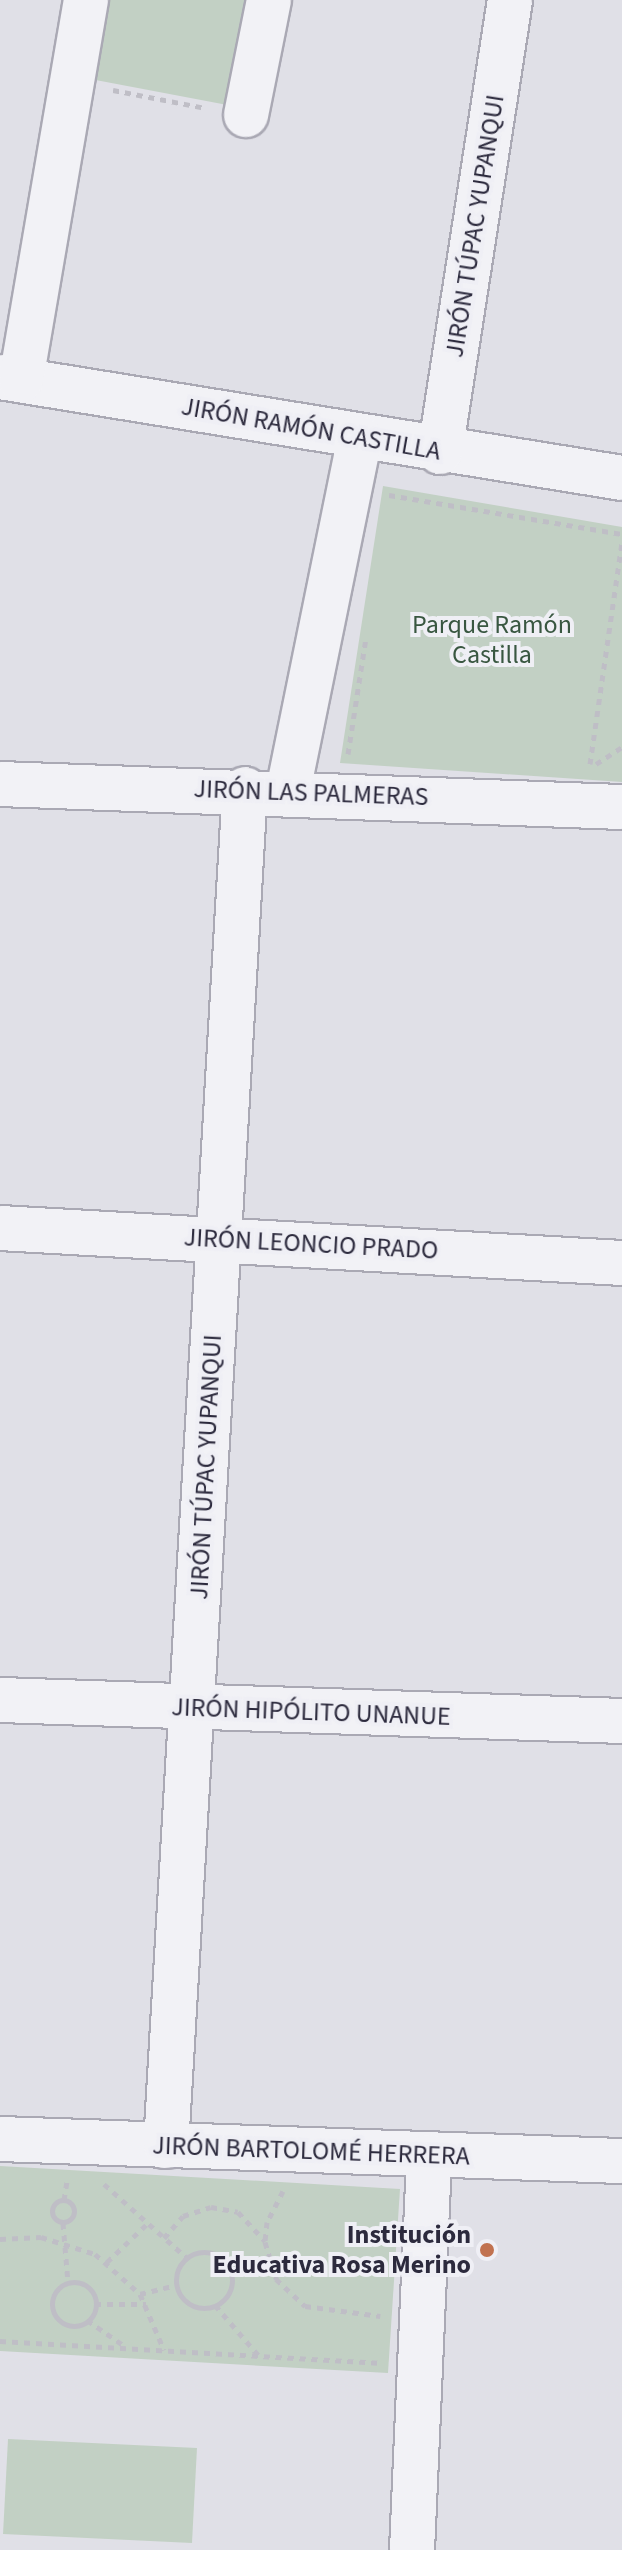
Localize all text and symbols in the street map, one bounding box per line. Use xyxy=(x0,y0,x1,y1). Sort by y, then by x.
street label: JIRÓN TÚPAC YUPANQUI xyxy=(439,92,511,360)
street label: JIRÓN RAMÓN CASTILLA xyxy=(179,391,443,467)
park label: Parque Ramón Castilla xyxy=(412,609,572,670)
street label: JIRÓN LAS PALMERAS xyxy=(193,773,429,813)
street label: JIRÓN LEONCIO PRADO xyxy=(183,1222,439,1266)
street label: JIRÓN TÚPAC YUPANQUI xyxy=(183,1334,229,1600)
street label: JIRÓN HIPÓLITO UNANUE xyxy=(171,1692,451,1732)
street label: JIRÓN BARTOLOMÉ HERRERA xyxy=(152,2130,470,2172)
place label: Institución Educativa Rosa Merino xyxy=(213,2219,471,2280)
marker: Institución Educativa Rosa Merino xyxy=(478,2241,496,2259)

